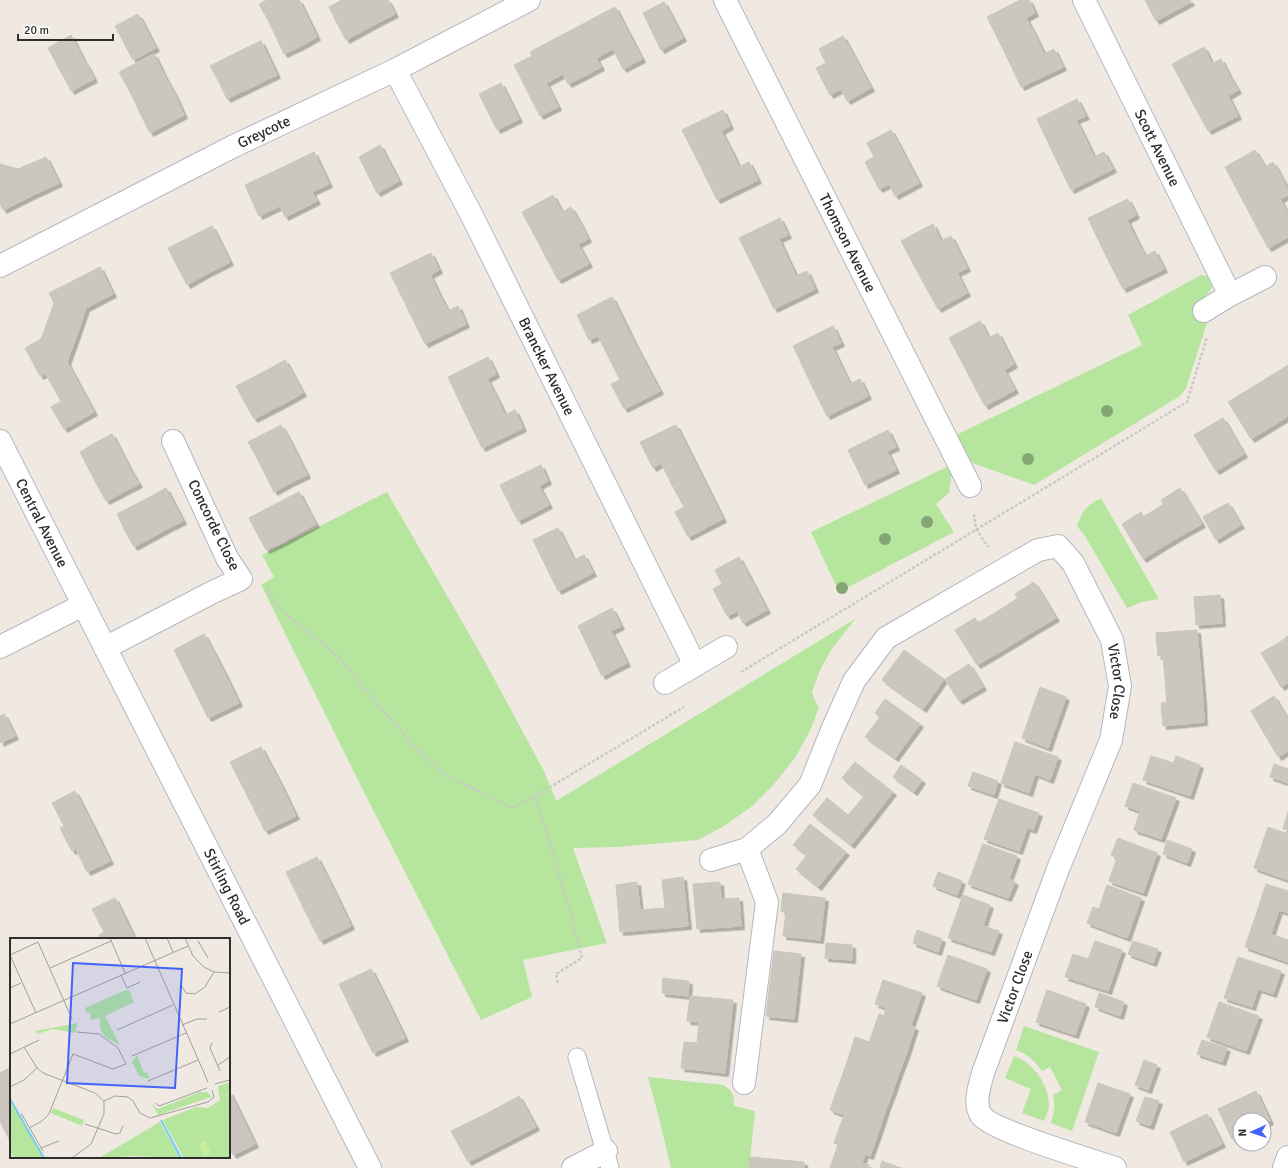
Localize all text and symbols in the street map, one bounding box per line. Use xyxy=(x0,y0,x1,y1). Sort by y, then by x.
scale bar xyxy=(18,16,113,42)
text: 20 m xyxy=(24,23,49,38)
street label: Scott Avenue xyxy=(1131,106,1184,189)
street label: Greycote xyxy=(235,112,293,152)
street label: Thomson Avenue xyxy=(815,191,880,295)
street label: Brancker Avenue xyxy=(515,314,579,419)
street label: Central Avenue xyxy=(12,475,72,571)
street label: Concorde Close xyxy=(184,477,244,573)
street label: Victor Close xyxy=(1104,642,1129,721)
street label: Stirling Road xyxy=(200,845,254,928)
inset map xyxy=(10,938,230,1158)
street label: Victor Close xyxy=(993,948,1037,1026)
north arrow xyxy=(1232,1112,1272,1152)
text: N xyxy=(1236,1128,1249,1137)

